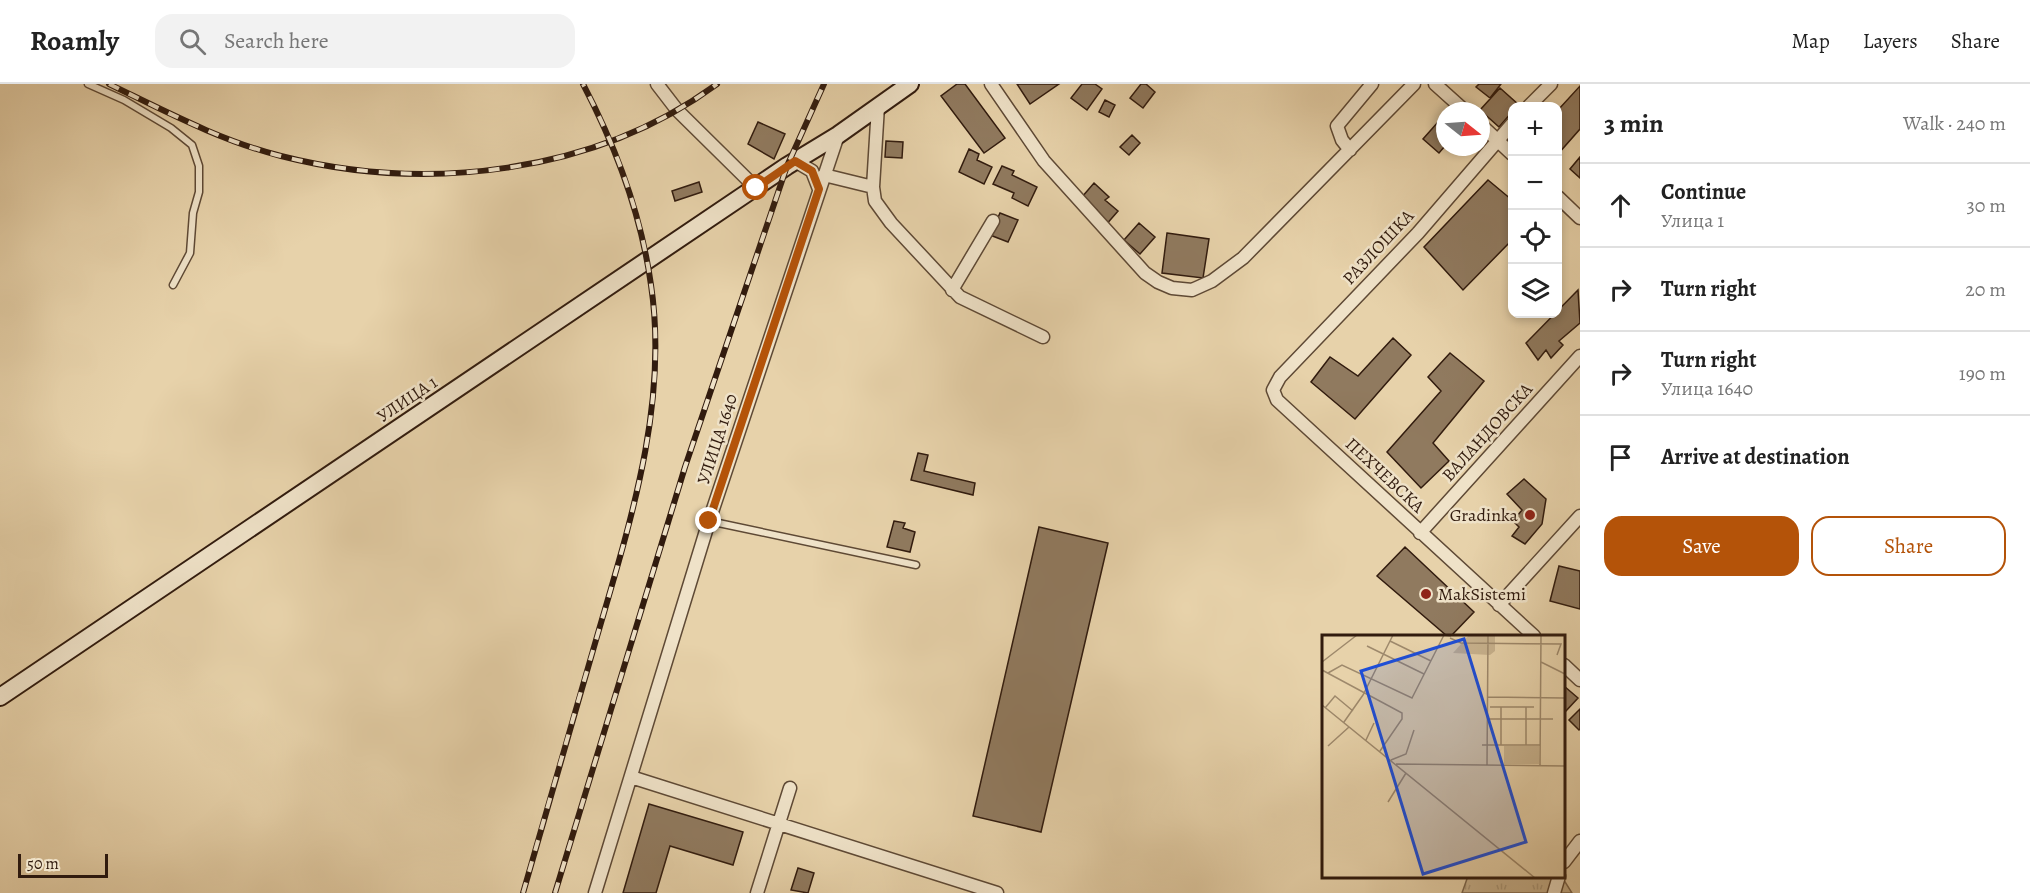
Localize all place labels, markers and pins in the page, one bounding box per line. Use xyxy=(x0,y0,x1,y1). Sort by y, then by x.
place label: Gradinka xyxy=(1450,503,1519,527)
marker: Gradinka xyxy=(1523,508,1537,522)
place label: MakSistemi xyxy=(1438,582,1526,606)
marker: MakSistemi xyxy=(1419,587,1433,601)

